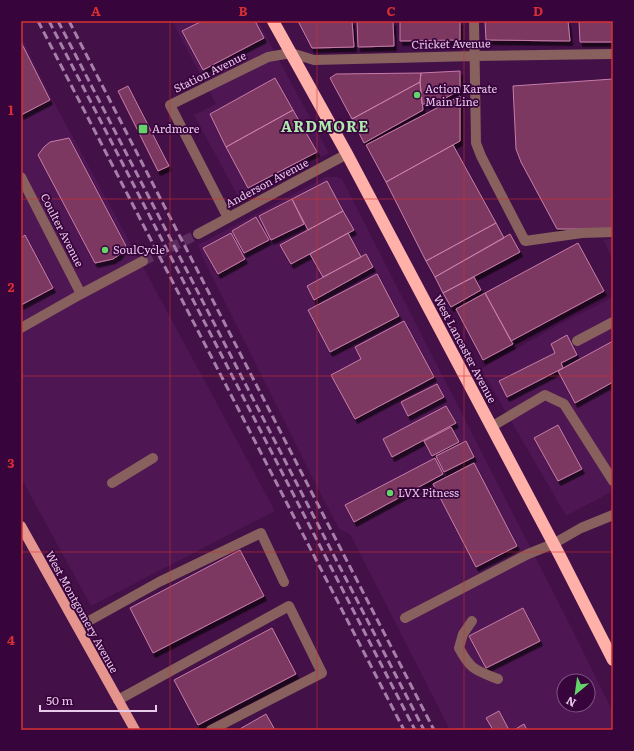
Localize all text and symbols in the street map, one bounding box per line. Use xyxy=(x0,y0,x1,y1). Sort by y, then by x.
text: A xyxy=(91,1,101,20)
text: B xyxy=(239,1,248,20)
text: C xyxy=(386,1,396,20)
text: D xyxy=(533,1,543,20)
street label: Cricket Avenue xyxy=(411,34,491,52)
street label: Station Avenue xyxy=(171,46,249,96)
place label: Action Karate Main Line xyxy=(425,80,498,109)
marker: Action Karate Main Line xyxy=(412,90,422,100)
text: 1 xyxy=(8,100,14,119)
district label: ARDMORE xyxy=(281,114,369,137)
place label: Ardmore xyxy=(152,120,200,136)
marker: Ardmore xyxy=(137,123,149,135)
street label: Anderson Avenue xyxy=(222,153,311,211)
street label: Coulter Avenue xyxy=(37,190,88,269)
place label: SoulCycle xyxy=(113,241,165,257)
marker: SoulCycle xyxy=(100,245,110,255)
text: 2 xyxy=(8,277,15,296)
street label: West Lancaster Avenue xyxy=(431,292,501,406)
text: 3 xyxy=(7,453,15,472)
place label: LVX Fitness xyxy=(398,484,459,500)
marker: LVX Fitness xyxy=(385,488,395,498)
street label: West Montgomery Avenue xyxy=(43,548,123,676)
text: 4 xyxy=(7,630,15,649)
north arrow xyxy=(556,673,596,713)
scale bar xyxy=(40,687,156,713)
text: 50 m xyxy=(46,691,73,709)
text: N xyxy=(563,693,579,712)

